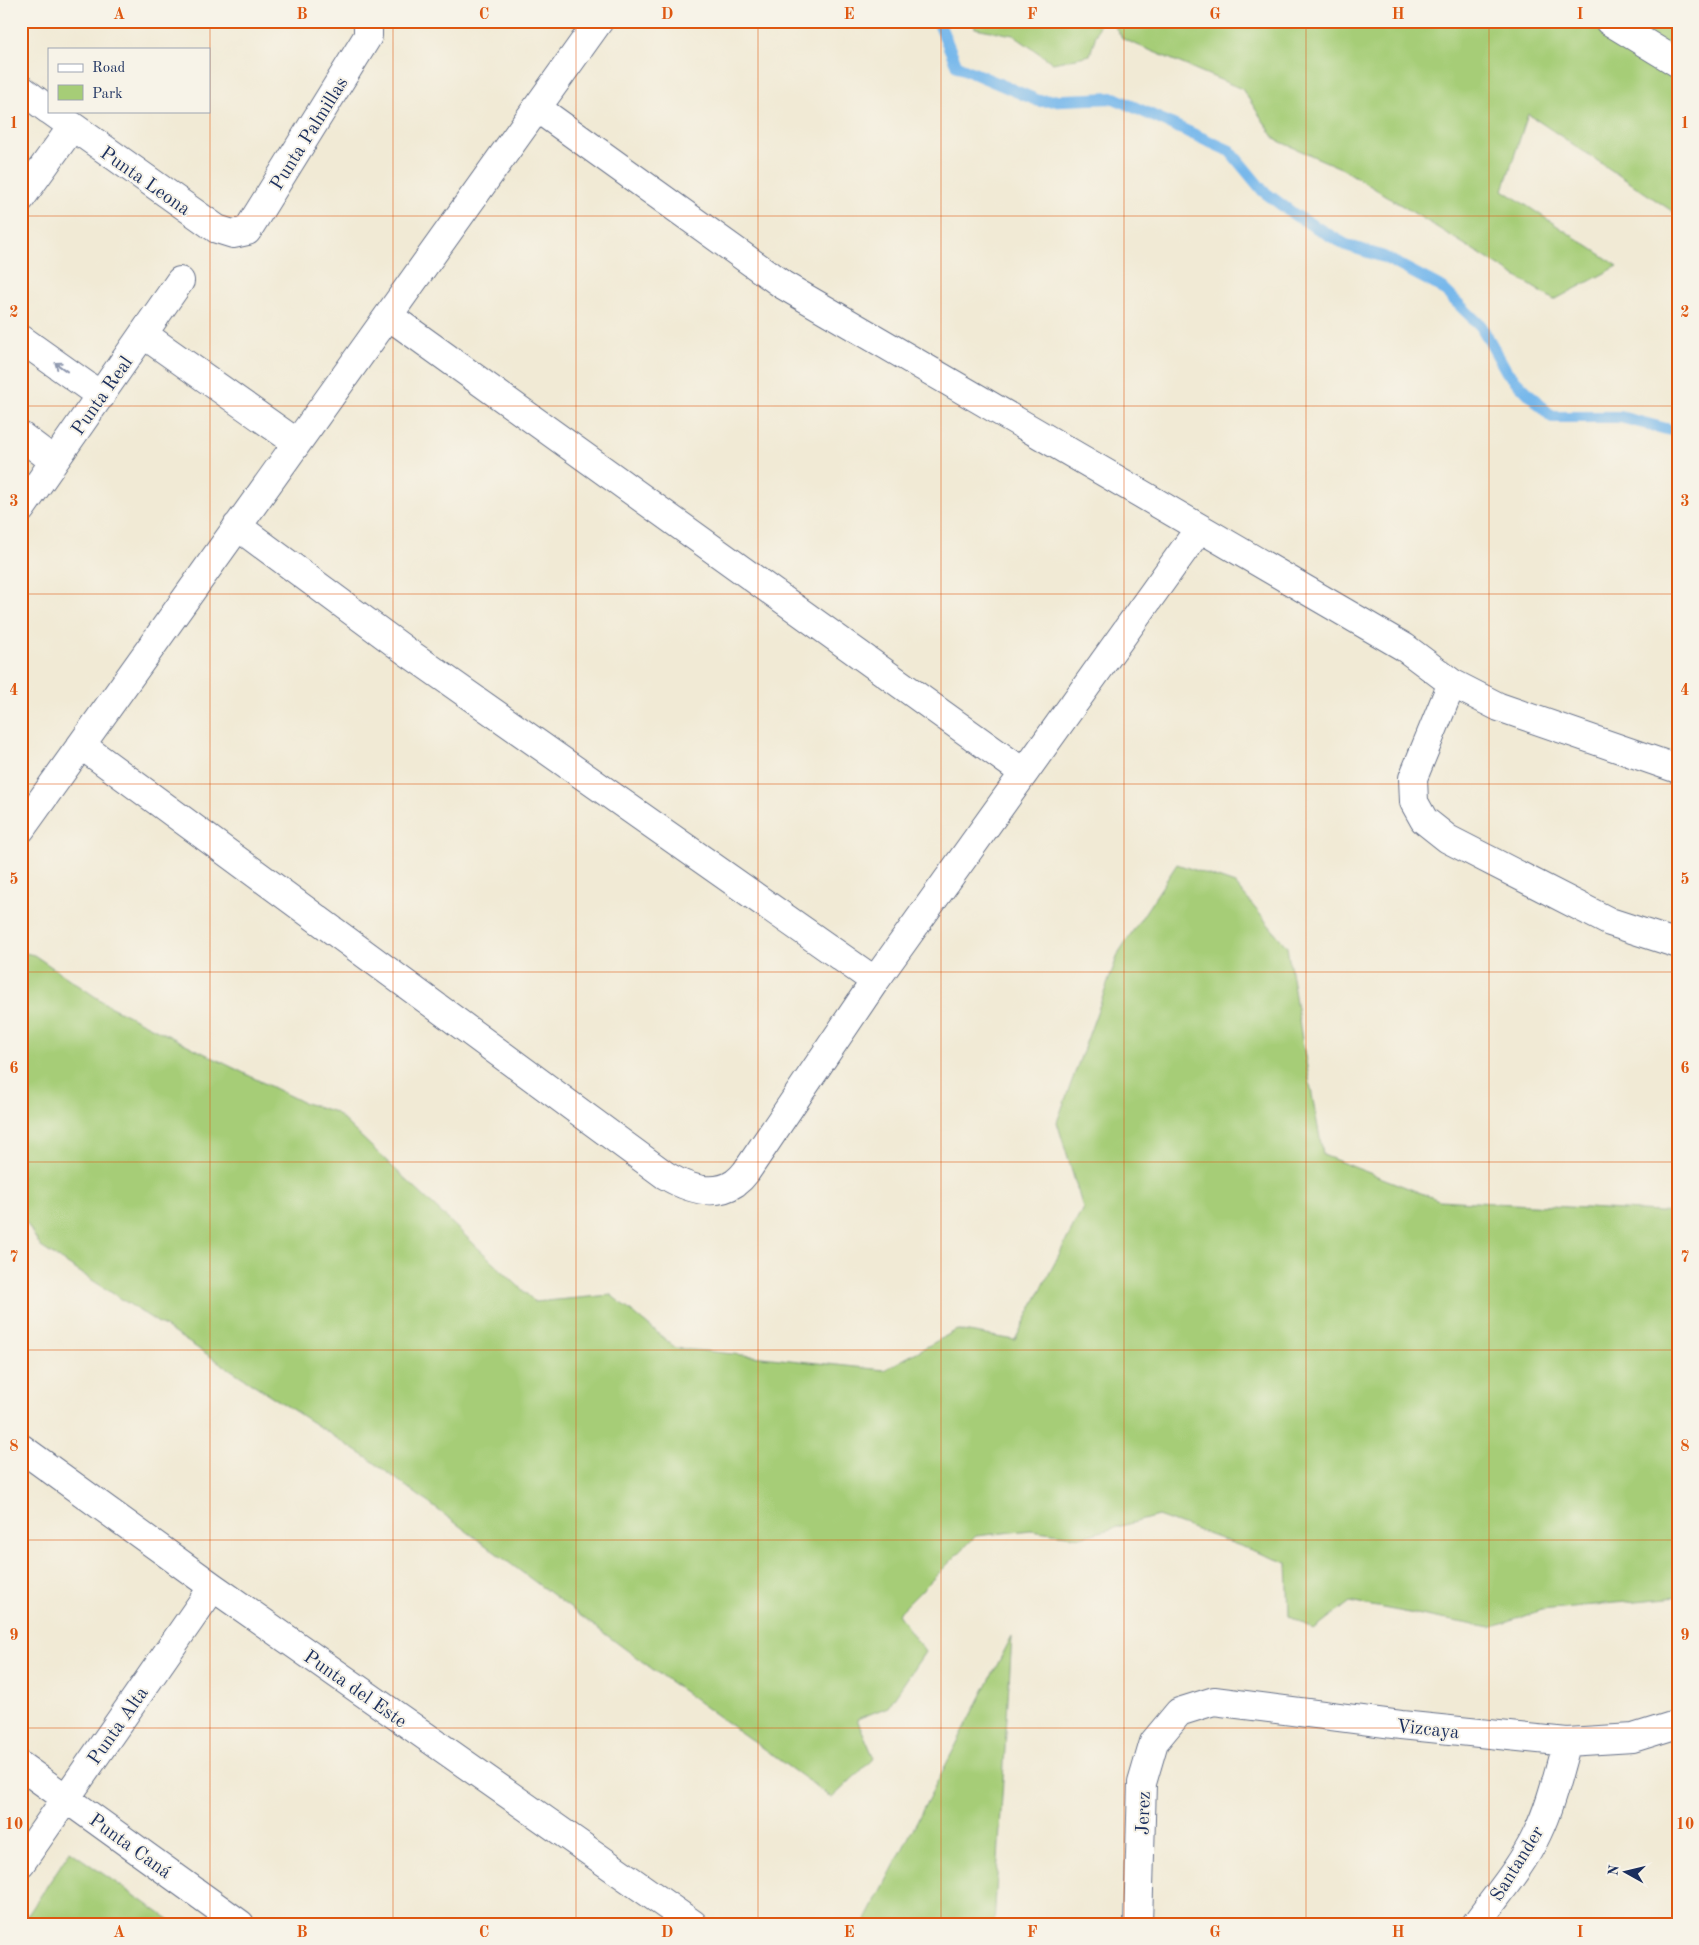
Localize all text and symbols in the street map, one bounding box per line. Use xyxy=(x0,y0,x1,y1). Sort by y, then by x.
text: A xyxy=(113,7,125,23)
text: B xyxy=(296,7,308,23)
text: C xyxy=(479,7,489,23)
text: D xyxy=(661,7,673,23)
text: E xyxy=(843,7,855,23)
text: F xyxy=(1027,7,1038,23)
text: G xyxy=(1209,7,1221,23)
text: H xyxy=(1391,7,1405,23)
text: I xyxy=(1576,7,1584,23)
legend xyxy=(48,48,210,112)
text: Road xyxy=(92,61,126,76)
street label: Punta Palmillas xyxy=(268,74,352,194)
text: Park xyxy=(92,87,123,102)
text: 1 xyxy=(9,116,19,132)
text: 1 xyxy=(1680,116,1690,132)
street label: Punta Leona xyxy=(96,144,194,220)
text: 2 xyxy=(9,305,19,321)
text: 2 xyxy=(1680,305,1690,321)
street label: Punta Real xyxy=(69,353,137,439)
one-way arrow xyxy=(54,362,68,372)
text: 3 xyxy=(9,494,19,510)
text: 3 xyxy=(1680,494,1690,510)
text: 4 xyxy=(9,683,19,699)
text: 4 xyxy=(1680,683,1690,699)
text: 5 xyxy=(9,872,19,888)
text: 5 xyxy=(1680,872,1690,888)
text: 6 xyxy=(9,1061,19,1077)
text: 6 xyxy=(1680,1061,1690,1077)
text: 7 xyxy=(9,1250,19,1266)
text: 7 xyxy=(1680,1250,1690,1266)
text: 8 xyxy=(9,1439,19,1455)
text: 8 xyxy=(1680,1439,1690,1455)
text: 9 xyxy=(9,1628,19,1644)
text: 9 xyxy=(1680,1628,1690,1644)
street label: Punta del Este xyxy=(300,1648,409,1732)
street label: Punta Alta xyxy=(85,1683,153,1769)
street label: Vizcaya xyxy=(1395,1718,1461,1743)
street label: Jerez xyxy=(1134,1791,1155,1835)
street label: Punta Caná xyxy=(85,1811,175,1883)
text: 10 xyxy=(5,1817,23,1833)
text: 10 xyxy=(1676,1817,1694,1833)
street label: Santander xyxy=(1488,1823,1549,1905)
north arrow xyxy=(1602,1848,1652,1898)
text: N xyxy=(1606,1864,1622,1877)
text: A xyxy=(113,1925,125,1941)
text: B xyxy=(296,1925,308,1941)
text: C xyxy=(479,1925,489,1941)
text: D xyxy=(661,1925,673,1941)
text: E xyxy=(843,1925,855,1941)
text: F xyxy=(1027,1925,1038,1941)
text: G xyxy=(1209,1925,1221,1941)
text: H xyxy=(1391,1925,1405,1941)
text: I xyxy=(1576,1925,1584,1941)

